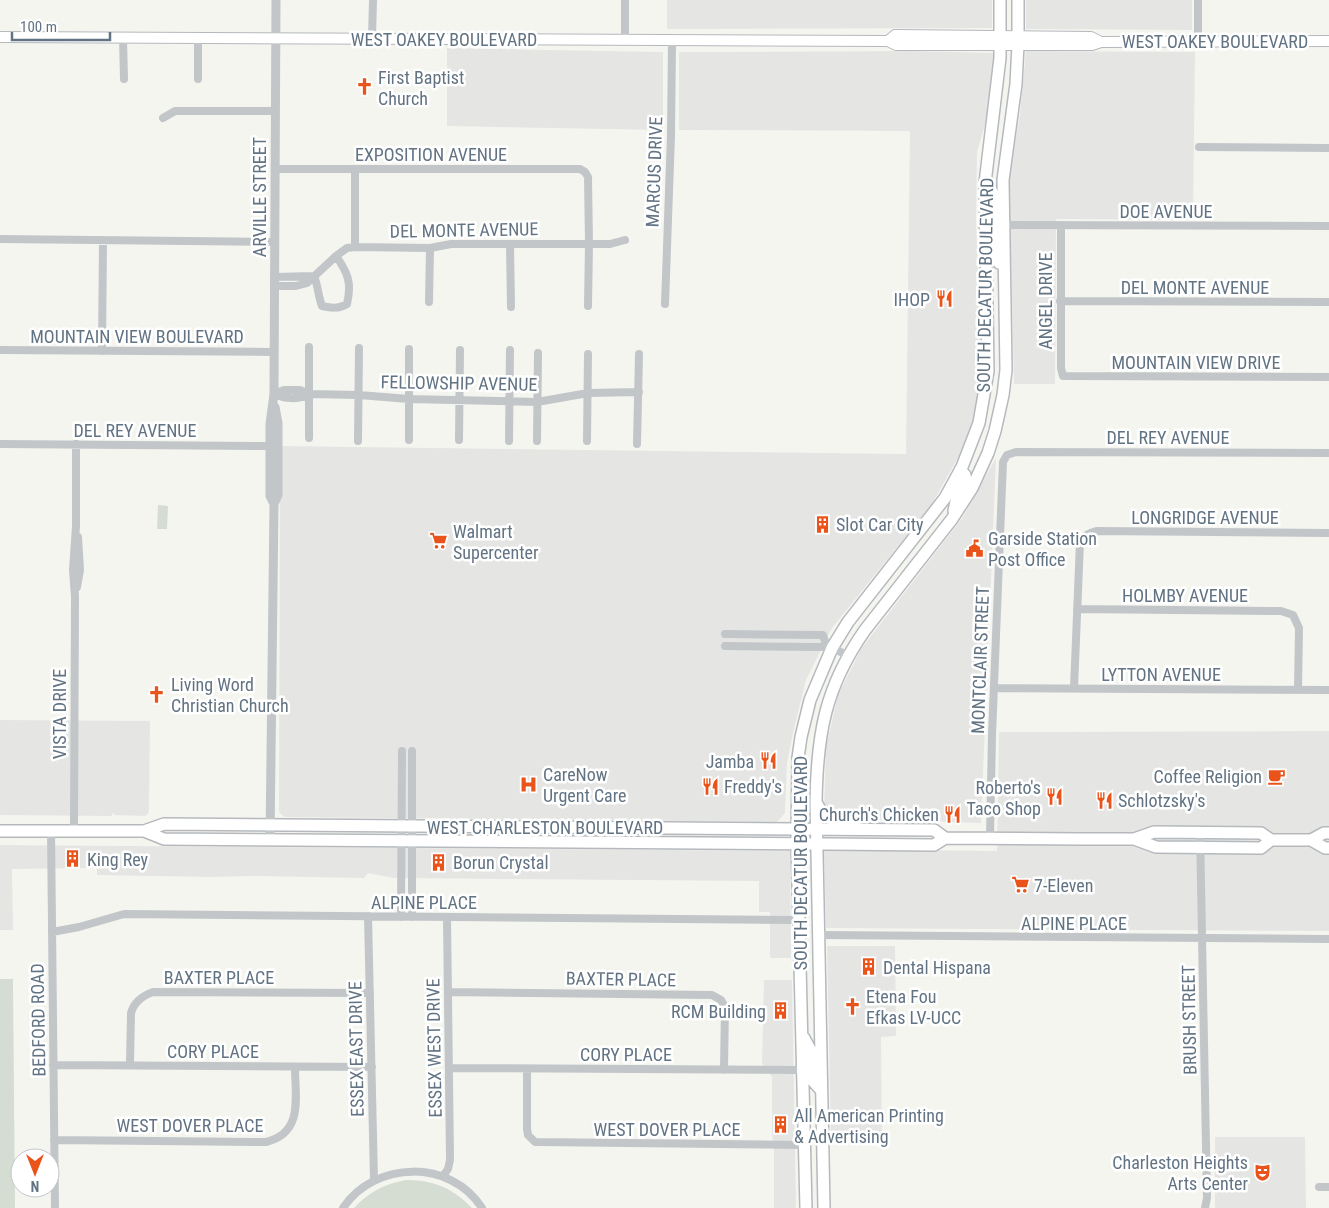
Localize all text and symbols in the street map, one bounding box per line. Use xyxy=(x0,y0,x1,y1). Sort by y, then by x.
scale bar xyxy=(12,10,110,42)
text: 100 m xyxy=(20,18,57,36)
street label: WEST OAKEY BOULEVARD xyxy=(351,29,537,50)
street label: WEST OAKEY BOULEVARD xyxy=(1122,31,1308,52)
place label: First Baptist Church xyxy=(378,67,464,109)
church icon: First Baptist Church xyxy=(354,77,374,97)
street label: MARCUS DRIVE xyxy=(642,116,666,228)
street label: ARVILLE STREET xyxy=(249,137,270,257)
street label: EXPOSITION AVENUE xyxy=(355,144,507,165)
street label: SOUTH DECATUR BOULEVARD xyxy=(973,178,997,392)
street label: DOE AVENUE xyxy=(1119,201,1213,222)
street label: DEL MONTE AVENUE xyxy=(390,218,538,242)
street label: ANGEL DRIVE xyxy=(1035,252,1056,350)
street label: DEL MONTE AVENUE xyxy=(1121,277,1269,298)
place label: IHOP xyxy=(894,289,930,310)
restaurant icon: IHOP xyxy=(934,289,954,309)
street label: MOUNTAIN VIEW BOULEVARD xyxy=(30,326,244,347)
street label: MOUNTAIN VIEW DRIVE xyxy=(1111,352,1281,373)
street label: FELLOWSHIP AVENUE xyxy=(381,371,538,395)
street label: DEL REY AVENUE xyxy=(74,420,196,441)
street label: DEL REY AVENUE xyxy=(1107,427,1229,448)
street label: LONGRIDGE AVENUE xyxy=(1131,507,1279,528)
building icon: Slot Car City xyxy=(812,514,832,534)
place label: Slot Car City xyxy=(836,514,924,535)
place label: Walmart Supercenter xyxy=(453,521,539,563)
place label: Garside Station Post Office xyxy=(988,528,1097,570)
supermarket icon: Walmart Supercenter xyxy=(429,531,449,551)
public building icon: Garside Station Post Office xyxy=(964,538,984,558)
street label: HOLMBY AVENUE xyxy=(1122,585,1248,606)
street label: MONTCLAIR STREET xyxy=(967,586,993,734)
street label: LYTTON AVENUE xyxy=(1101,664,1221,685)
street label: VISTA DRIVE xyxy=(49,669,70,759)
place label: Living Word Christian Church xyxy=(171,674,289,716)
church icon: Living Word Christian Church xyxy=(147,684,167,704)
place label: Jamba xyxy=(706,751,754,772)
restaurant icon: Jamba xyxy=(758,751,778,771)
street label: SOUTH DECATUR BOULEVARD xyxy=(790,756,811,970)
place label: CareNow Urgent Care xyxy=(543,764,627,806)
place label: Coffee Religion xyxy=(1154,766,1262,787)
cafe icon: Coffee Religion xyxy=(1266,766,1286,786)
hospital icon: CareNow Urgent Care xyxy=(519,774,539,794)
restaurant icon: Freddy's xyxy=(700,776,720,796)
place label: Freddy's xyxy=(724,776,782,797)
place label: Roberto's Taco Shop xyxy=(967,777,1041,819)
restaurant icon: Roberto's Taco Shop xyxy=(1045,787,1065,807)
restaurant icon: Schlotzsky's xyxy=(1094,790,1114,810)
place label: Schlotzsky's xyxy=(1118,790,1205,811)
place label: Church's Chicken xyxy=(819,804,939,825)
restaurant icon: Church's Chicken xyxy=(943,804,963,824)
street label: WEST CHARLESTON BOULEVARD xyxy=(427,817,663,838)
building icon: King Rey xyxy=(63,849,83,869)
place label: King Rey xyxy=(87,849,149,870)
building icon: Borun Crystal xyxy=(429,852,449,872)
place label: Borun Crystal xyxy=(453,852,549,873)
supermarket icon: 7-Eleven xyxy=(1010,875,1030,895)
place label: 7-Eleven xyxy=(1034,875,1094,896)
street label: ALPINE PLACE xyxy=(371,892,477,913)
street label: ALPINE PLACE xyxy=(1021,913,1127,934)
building icon: Dental Hispana xyxy=(859,957,879,977)
place label: Dental Hispana xyxy=(883,957,991,978)
street label: BEDFORD ROAD xyxy=(27,963,49,1077)
street label: BRUSH STREET xyxy=(1178,965,1200,1075)
street label: BAXTER PLACE xyxy=(164,967,274,988)
street label: BAXTER PLACE xyxy=(566,968,676,990)
street label: ESSEX WEST DRIVE xyxy=(422,978,446,1118)
street label: ESSEX EAST DRIVE xyxy=(344,981,368,1117)
place label: Etena Fou Efkas LV-UCC xyxy=(866,986,961,1028)
church icon: Etena Fou Efkas LV-UCC xyxy=(842,996,862,1016)
place label: RCM Building xyxy=(671,1001,766,1022)
building icon: RCM Building xyxy=(770,1001,790,1021)
street label: CORY PLACE xyxy=(167,1041,259,1062)
street label: CORY PLACE xyxy=(580,1044,672,1065)
place label: All American Printing & Advertising xyxy=(794,1105,944,1147)
street label: WEST DOVER PLACE xyxy=(117,1115,264,1136)
building icon: All American Printing & Advertising xyxy=(770,1115,790,1135)
street label: WEST DOVER PLACE xyxy=(594,1119,741,1140)
north arrow xyxy=(10,1148,60,1198)
place label: Charleston Heights Arts Center xyxy=(1112,1152,1249,1194)
theatre icon: Charleston Heights Arts Center xyxy=(1252,1162,1272,1182)
text: N xyxy=(31,1178,39,1194)

